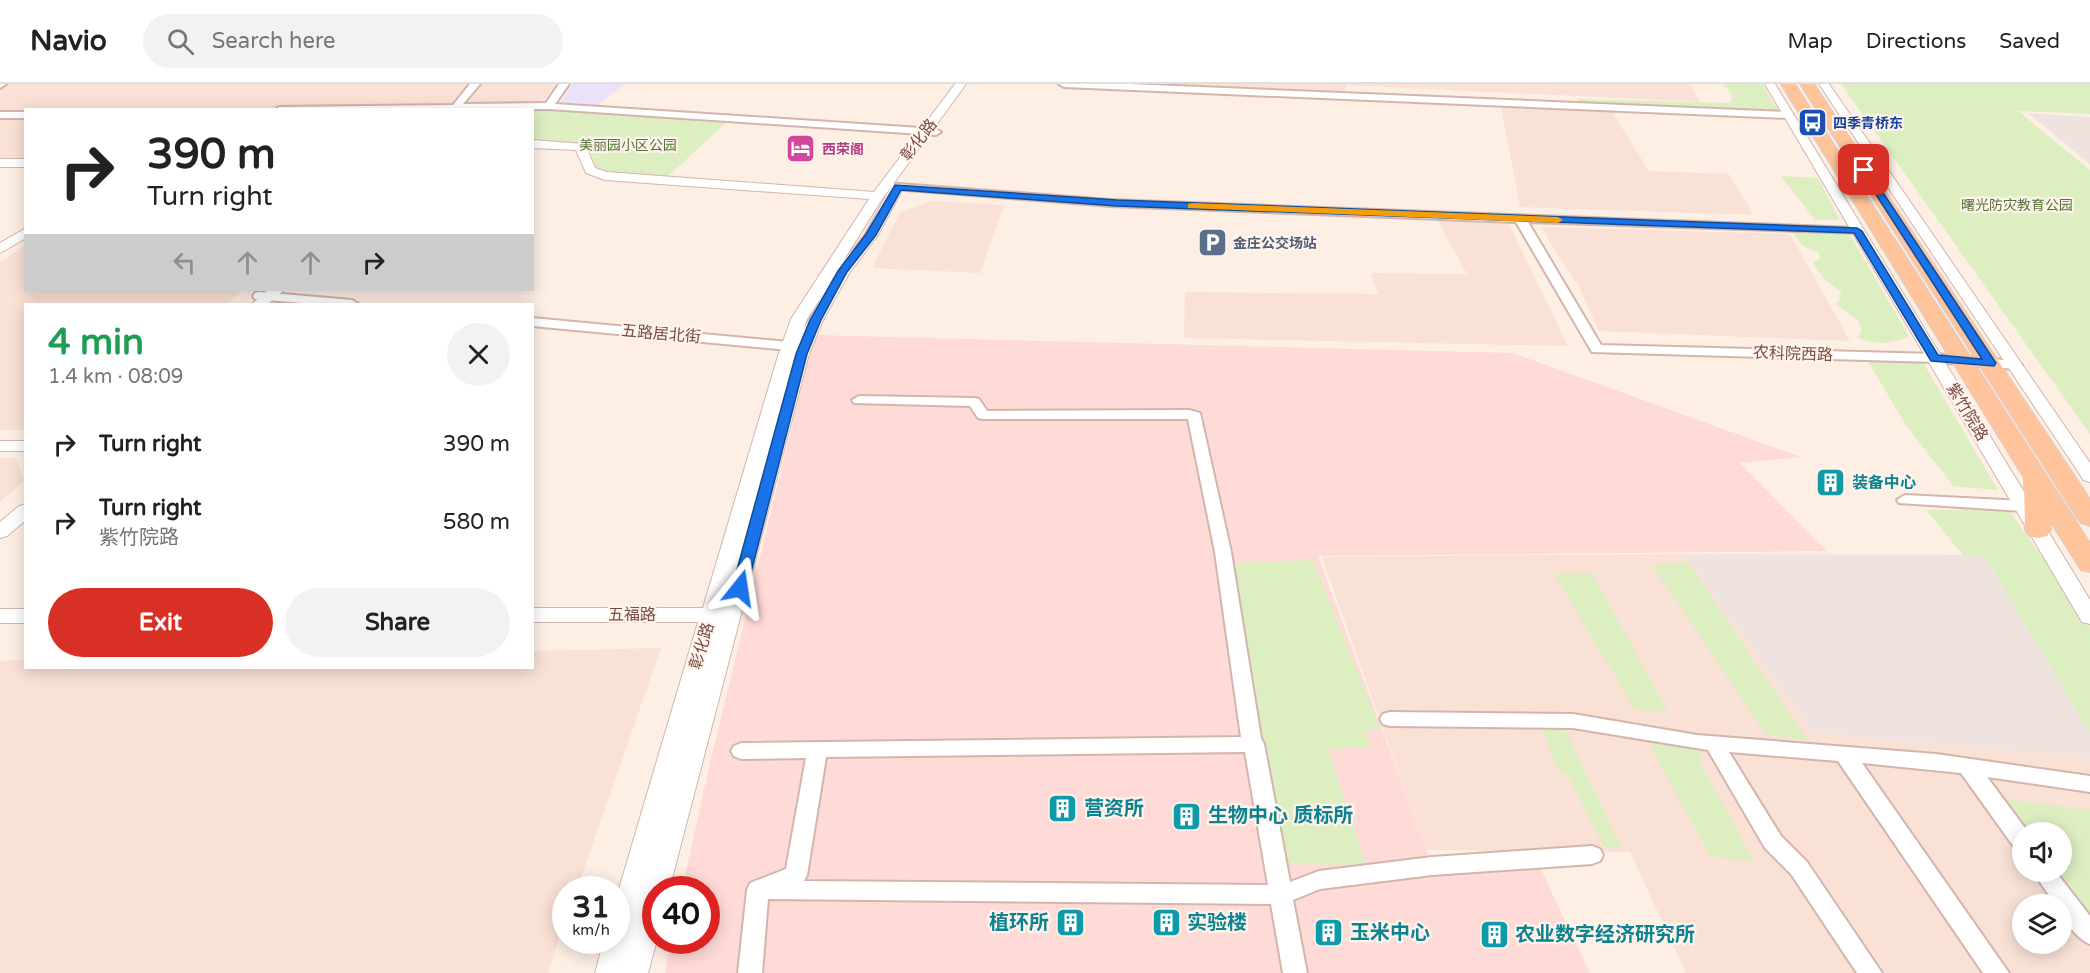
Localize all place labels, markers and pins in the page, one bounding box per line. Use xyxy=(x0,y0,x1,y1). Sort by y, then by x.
bus stop icon: 四季青桥东 xyxy=(1796,107,1828,139)
place label: 四季青桥东 xyxy=(1833,115,1903,132)
hotel icon: 西荣阁 xyxy=(785,133,817,165)
place label: 西荣阁 xyxy=(822,141,864,158)
pin xyxy=(1838,144,1889,195)
parking icon: 金庄公交场站 xyxy=(1196,227,1228,259)
place label: 金庄公交场站 xyxy=(1233,235,1317,252)
building icon: 装备中心 xyxy=(1815,467,1847,499)
place label: 装备中心 xyxy=(1852,473,1916,493)
building icon: 营资所 xyxy=(1047,793,1079,825)
place label: 营资所 xyxy=(1084,797,1144,821)
building icon: 生物中心 质标所 xyxy=(1171,800,1203,832)
place label: 生物中心 质标所 xyxy=(1208,804,1353,828)
building icon: 植环所 xyxy=(1054,907,1086,939)
building icon: 实验楼 xyxy=(1150,907,1182,939)
place label: 植环所 xyxy=(989,911,1049,935)
place label: 实验楼 xyxy=(1187,911,1247,935)
building icon: 玉米中心 xyxy=(1313,917,1345,949)
building icon: 农业数字经济研究所 xyxy=(1478,919,1510,951)
place label: 玉米中心 xyxy=(1350,921,1430,945)
place label: 农业数字经济研究所 xyxy=(1515,923,1695,947)

